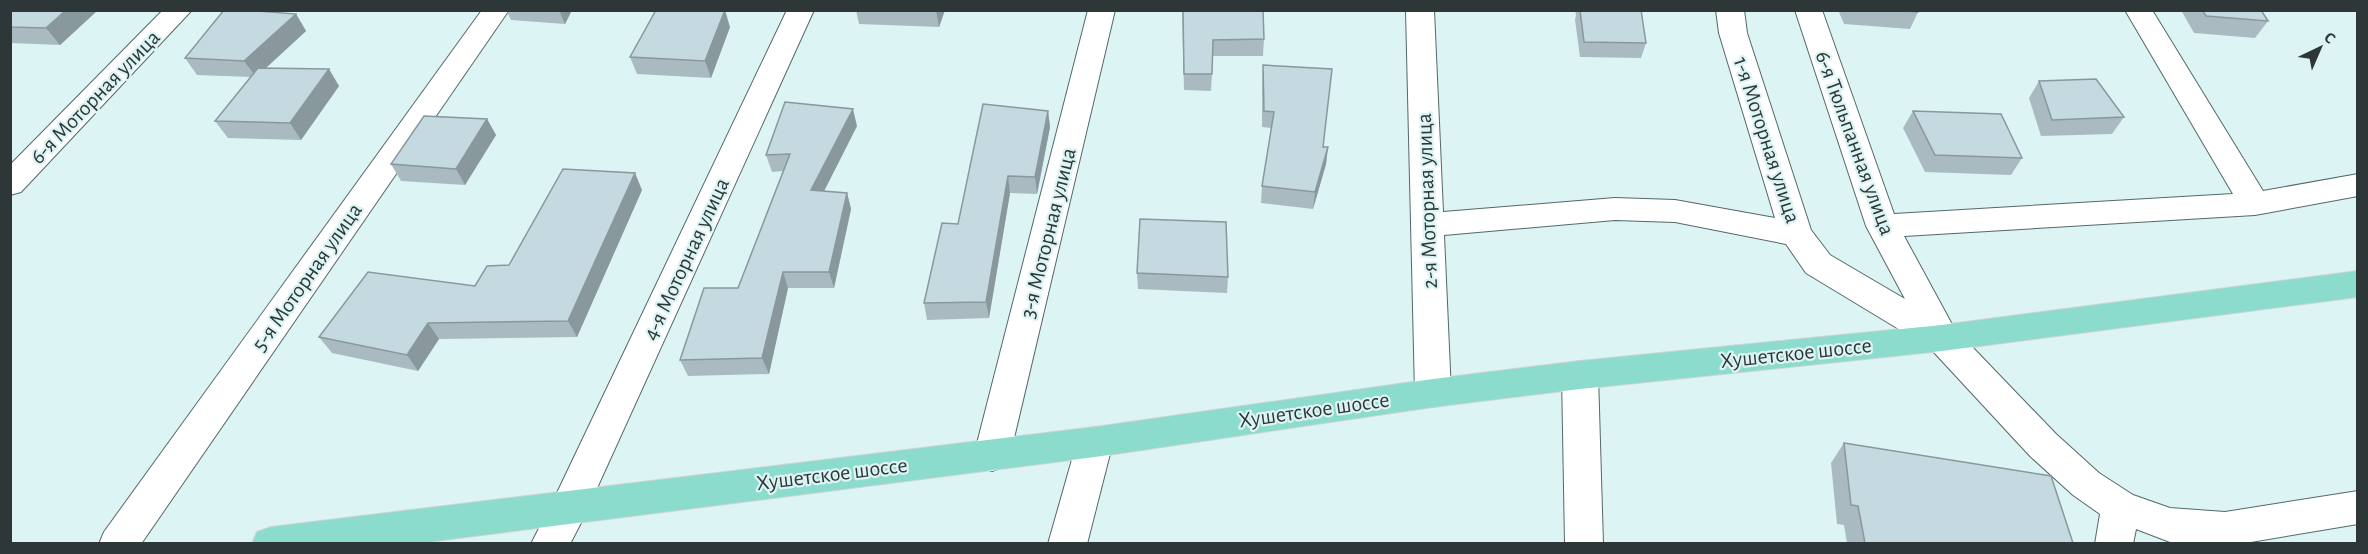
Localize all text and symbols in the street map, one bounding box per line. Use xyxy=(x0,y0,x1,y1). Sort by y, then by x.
north arrow xyxy=(2290,18,2350,78)
street label: 6-я Моторная улица xyxy=(26,26,164,168)
text: С xyxy=(2321,29,2339,47)
street label: 6-я Тюльпанная улица xyxy=(1811,48,1899,238)
street label: 1-я Моторная улица xyxy=(1730,54,1804,226)
street label: 2-я Моторная улица xyxy=(1413,113,1441,289)
street label: 3-я Моторная улица xyxy=(1016,146,1080,320)
street label: 4-я Моторная улица xyxy=(639,174,733,344)
street label: 5-я Моторная улица xyxy=(248,199,366,355)
street label: Хушетское шоссе xyxy=(1719,334,1873,372)
street label: Хушетское шоссе xyxy=(1237,389,1391,431)
street label: Хушетское шоссе xyxy=(755,454,909,494)

